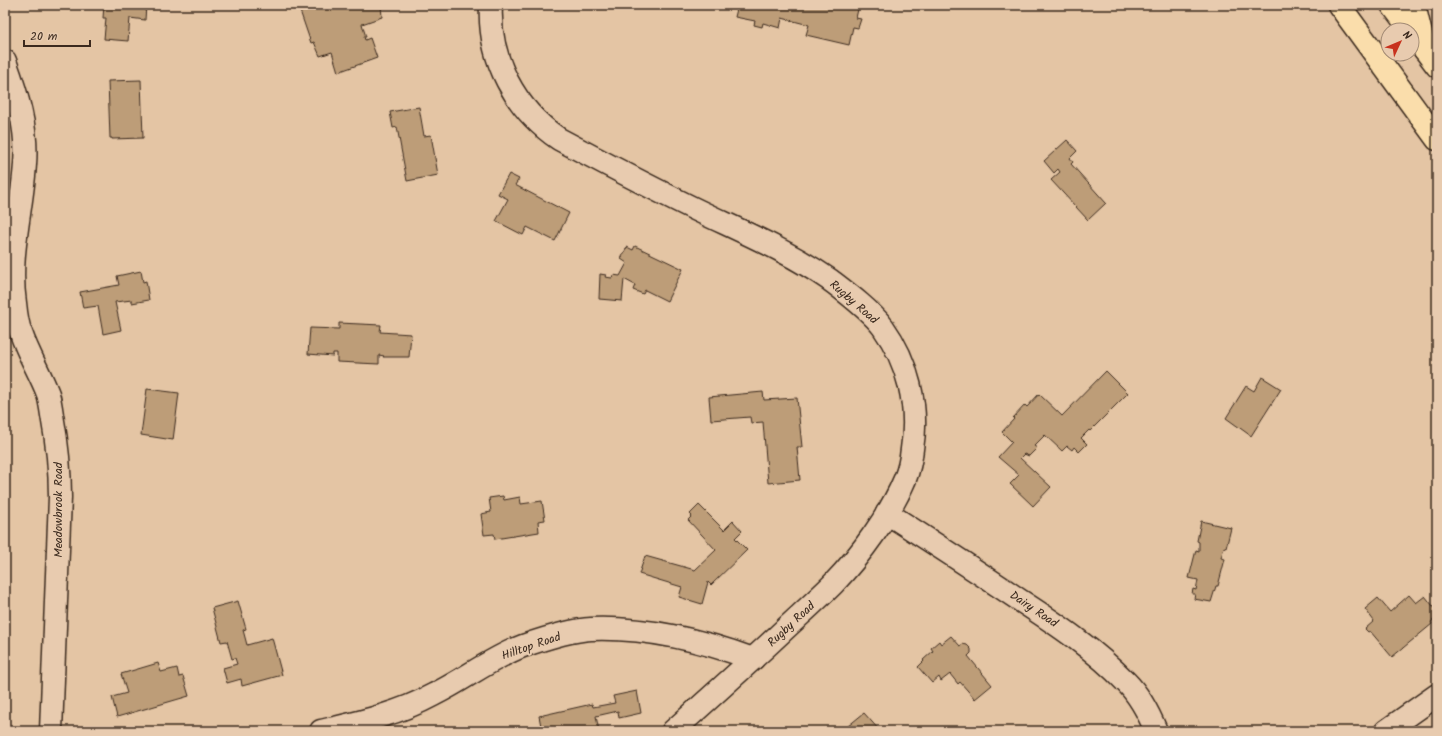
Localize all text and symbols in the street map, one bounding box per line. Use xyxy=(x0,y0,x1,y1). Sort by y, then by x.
scale bar xyxy=(24,22,90,48)
north arrow xyxy=(1380,22,1420,62)
text: 20 m xyxy=(30,27,58,46)
text: N xyxy=(1398,27,1415,45)
street label: Rugby Road xyxy=(825,276,883,330)
street label: Meadowbrook Road xyxy=(49,461,68,558)
street label: Dairy Road xyxy=(1006,586,1063,633)
street label: Rugby Road xyxy=(763,597,820,652)
street label: Hilltop Road xyxy=(499,627,564,665)

